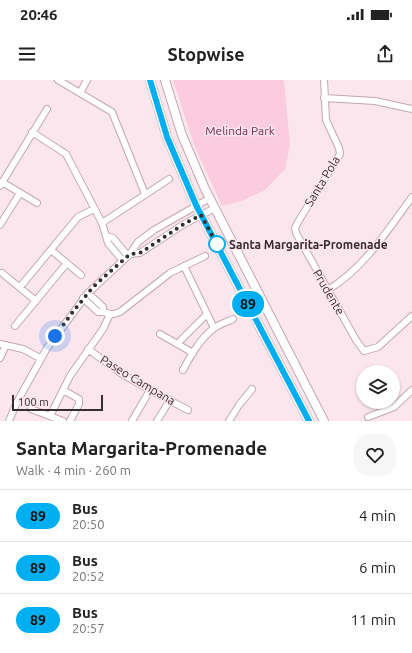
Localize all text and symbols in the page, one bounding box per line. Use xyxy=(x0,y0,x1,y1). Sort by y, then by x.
text: 20:46 xyxy=(20,6,58,23)
icon: menu xyxy=(16,43,38,65)
icon: share xyxy=(374,43,396,65)
text: Stopwise xyxy=(167,44,245,64)
park label: Melinda Park xyxy=(205,124,275,137)
street label: Santa Pola xyxy=(302,154,342,208)
marker: Santa Margarita-Promenade xyxy=(208,235,226,253)
place label: Santa Margarita-Promenade xyxy=(229,238,388,251)
street label: Prudente xyxy=(311,267,347,317)
line badge: 89 xyxy=(230,291,266,317)
text: 89 xyxy=(240,296,256,312)
your location xyxy=(45,326,65,346)
street label: Paseo Campana xyxy=(98,353,178,407)
map controls xyxy=(356,365,400,409)
button: layers xyxy=(356,365,400,409)
scale bar xyxy=(12,393,103,412)
text: 100 m xyxy=(18,396,49,408)
button: heart xyxy=(354,434,396,476)
text: Santa Margarita-Promenade xyxy=(16,437,267,459)
text: Walk · 4 min · 260 m xyxy=(16,463,131,477)
text: Bus xyxy=(72,500,98,517)
text: 4 min xyxy=(359,507,396,524)
text: 89 xyxy=(30,508,46,524)
text: 20:50 xyxy=(72,517,105,531)
text: Bus xyxy=(72,552,98,569)
text: 6 min xyxy=(359,559,396,576)
text: 89 xyxy=(30,560,46,576)
text: 20:52 xyxy=(72,569,105,583)
text: Bus xyxy=(72,604,98,621)
text: 11 min xyxy=(350,611,396,628)
text: 89 xyxy=(30,612,46,628)
text: 20:57 xyxy=(72,621,105,635)

